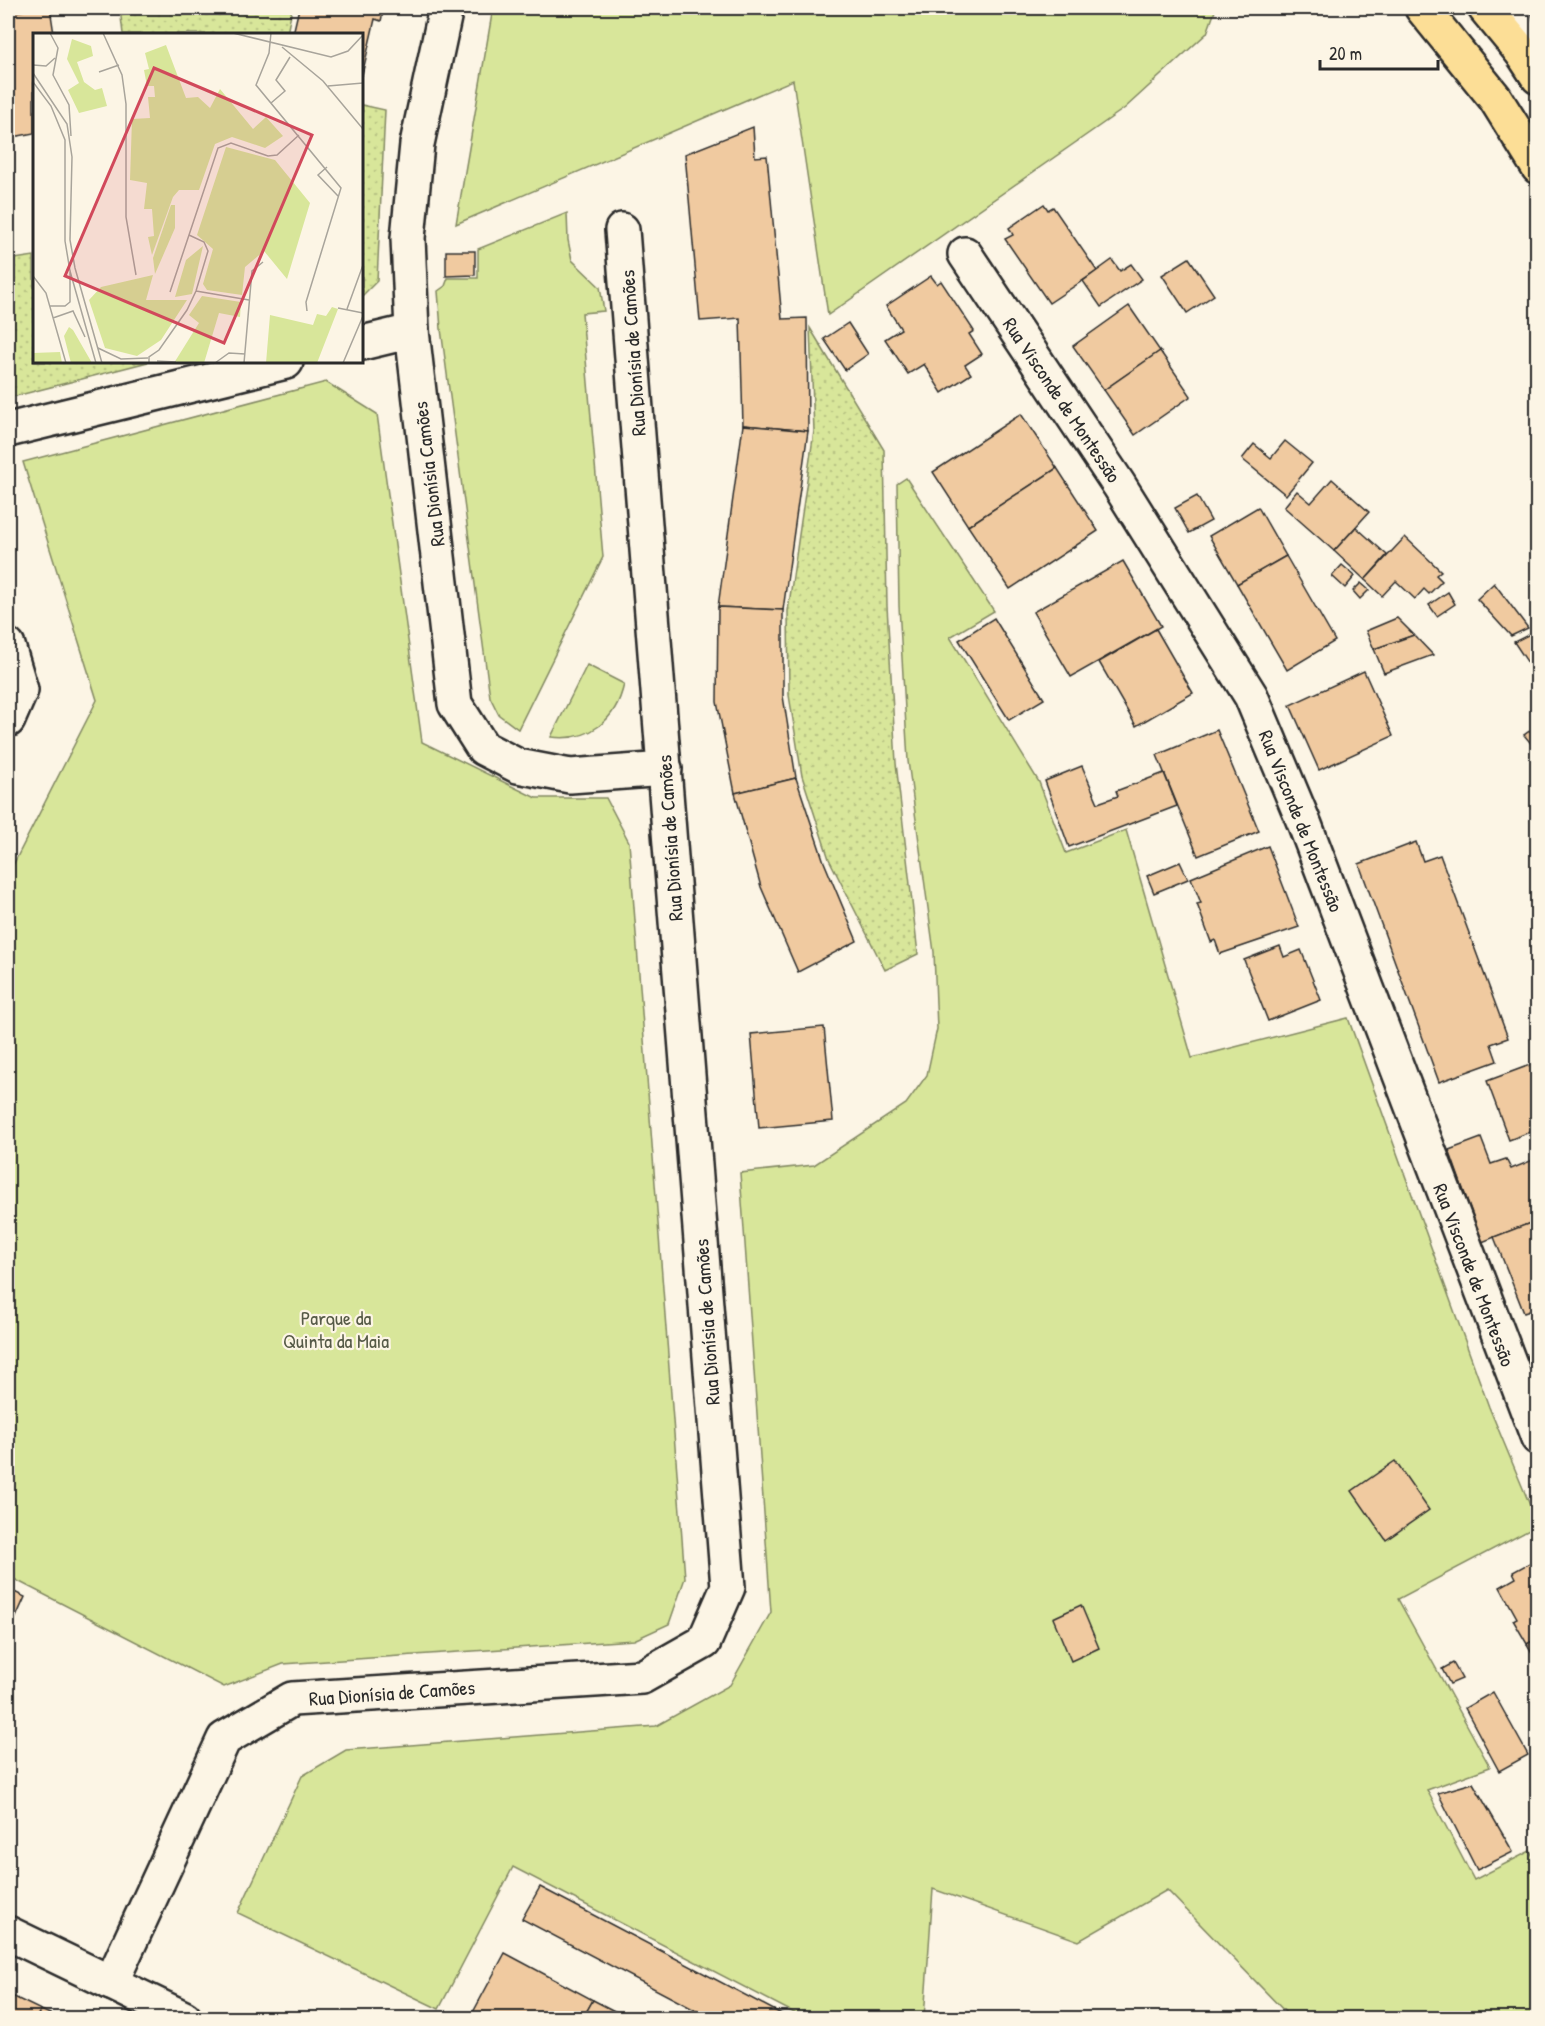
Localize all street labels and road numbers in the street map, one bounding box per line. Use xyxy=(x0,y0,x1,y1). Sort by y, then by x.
street label: Rua Dionísia de Camões xyxy=(613,269,652,437)
street label: Rua Visconde de Montessão xyxy=(997,312,1128,488)
street label: Rua Dionísia Camões xyxy=(406,400,451,548)
street label: Rua Visconde de Montessão xyxy=(1253,726,1350,916)
street label: Rua Dionísia de Camões xyxy=(650,754,689,922)
street label: Rua Visconde de Montessão xyxy=(1427,1180,1522,1370)
street label: Rua Dionísia de Camões xyxy=(687,1238,726,1406)
street label: Rua Dionísia de Camões xyxy=(308,1673,476,1712)

